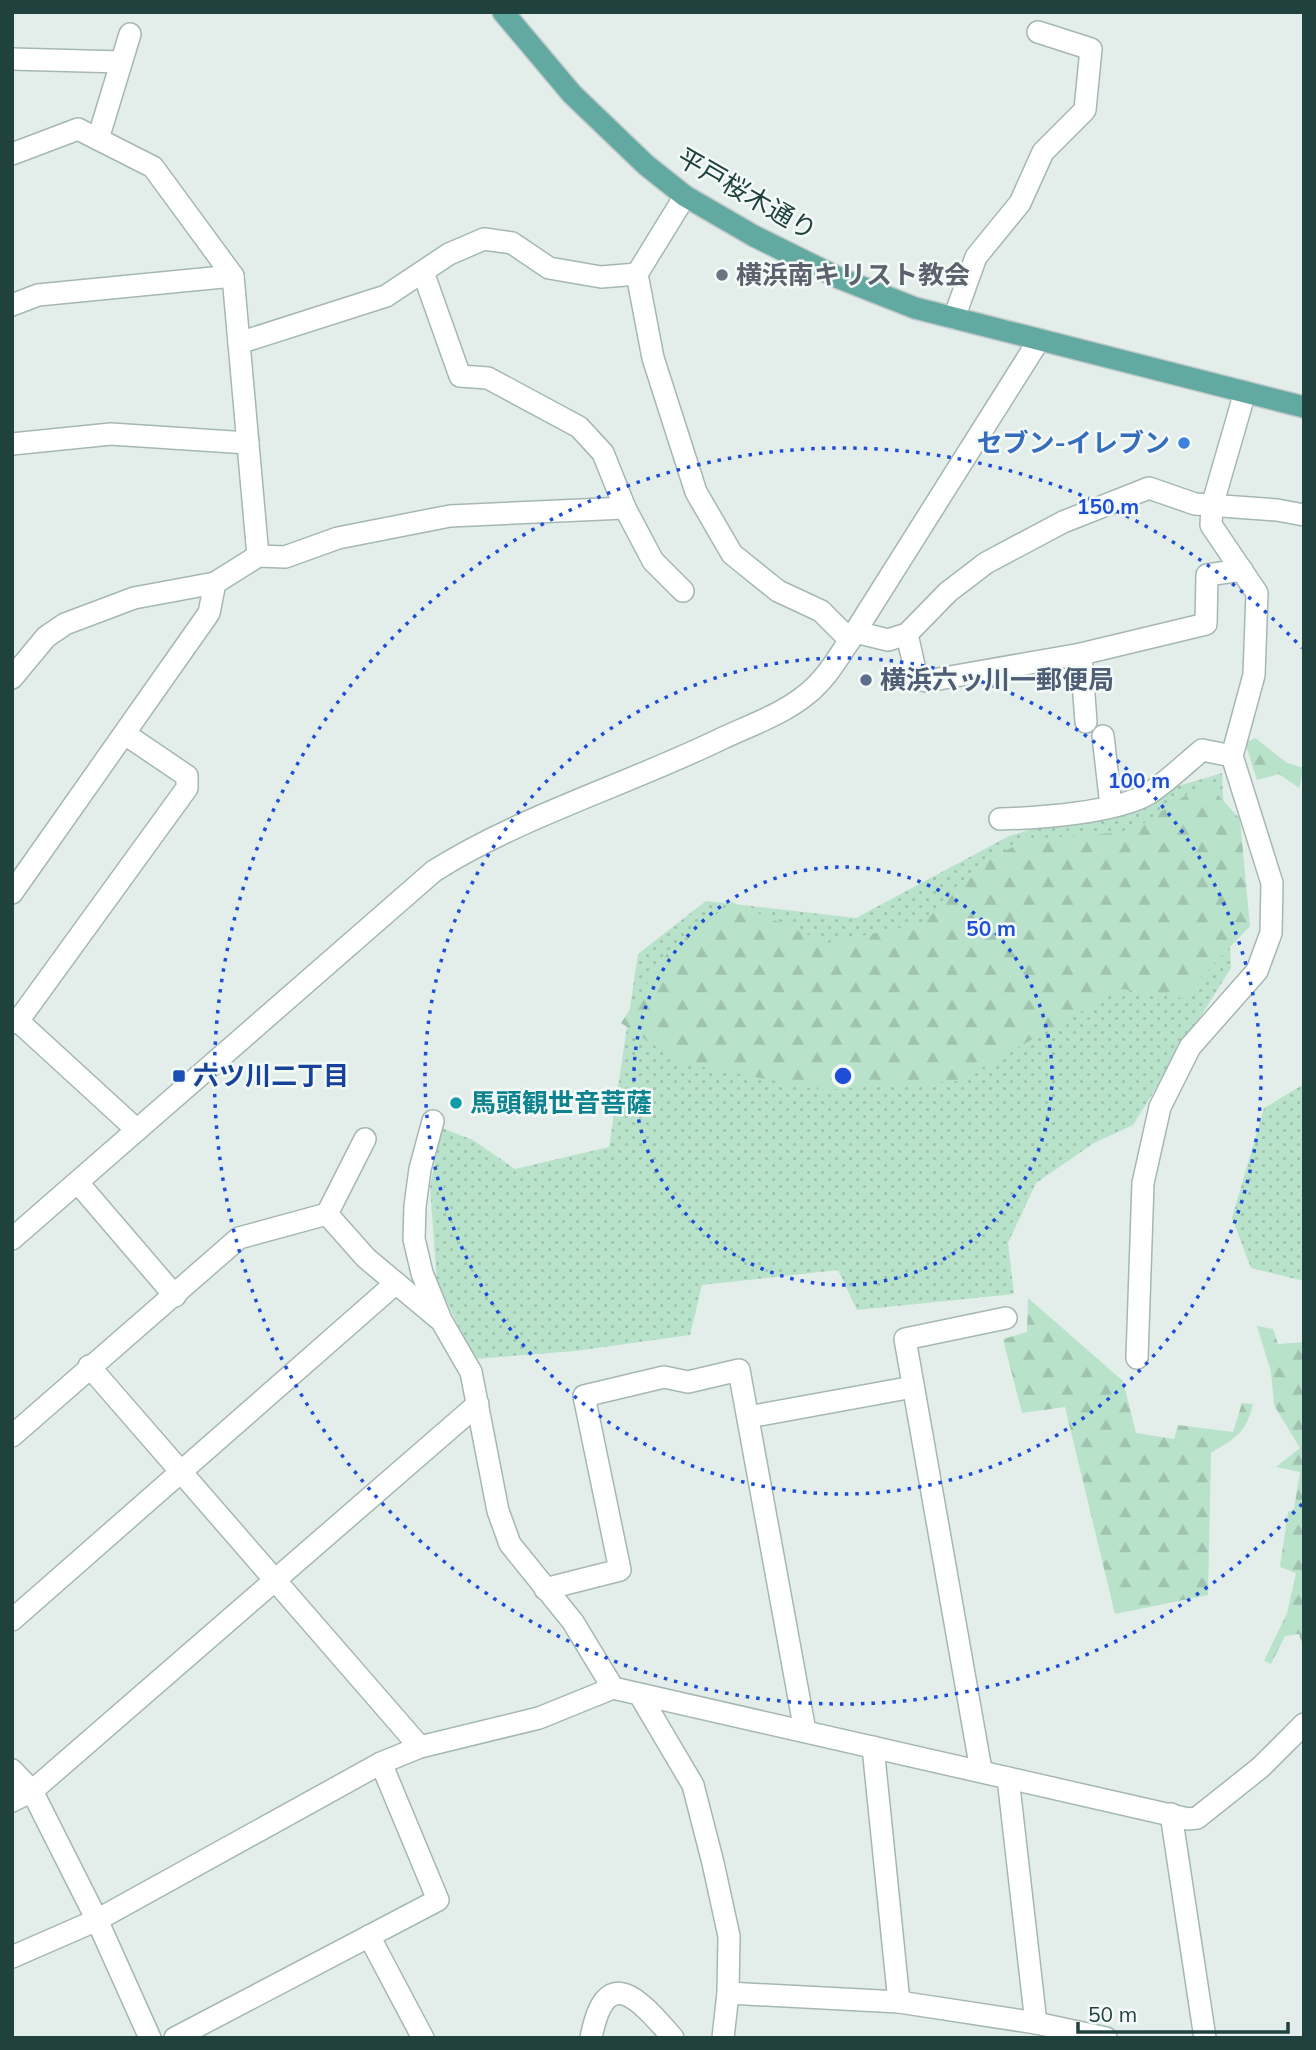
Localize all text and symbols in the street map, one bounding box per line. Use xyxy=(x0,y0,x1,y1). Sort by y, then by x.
street label: 平戸桜木通り xyxy=(671,140,823,247)
place label: 横浜南キリスト教会 xyxy=(736,258,970,291)
marker: 横浜南キリスト教会 xyxy=(714,267,730,283)
place label: セブン-イレブン xyxy=(977,426,1170,459)
marker: セブン-イレブン xyxy=(1176,435,1192,451)
text: 150 m xyxy=(1077,493,1139,519)
place label: 横浜六ッ川一郵便局 xyxy=(880,663,1114,696)
marker: 横浜六ッ川一郵便局 xyxy=(858,672,874,688)
text: 100 m xyxy=(1108,767,1170,793)
text: 50 m xyxy=(966,915,1016,941)
place label: 六ツ川二丁目 xyxy=(193,1059,349,1092)
centre of rings xyxy=(831,1064,855,1088)
marker: 六ツ川二丁目 xyxy=(171,1068,187,1084)
place label: 馬頭観世音菩薩 xyxy=(470,1086,652,1119)
marker: 馬頭観世音菩薩 xyxy=(448,1095,464,1111)
scale bar xyxy=(1078,1990,1288,2034)
text: 50 m xyxy=(1088,2001,1137,2027)

